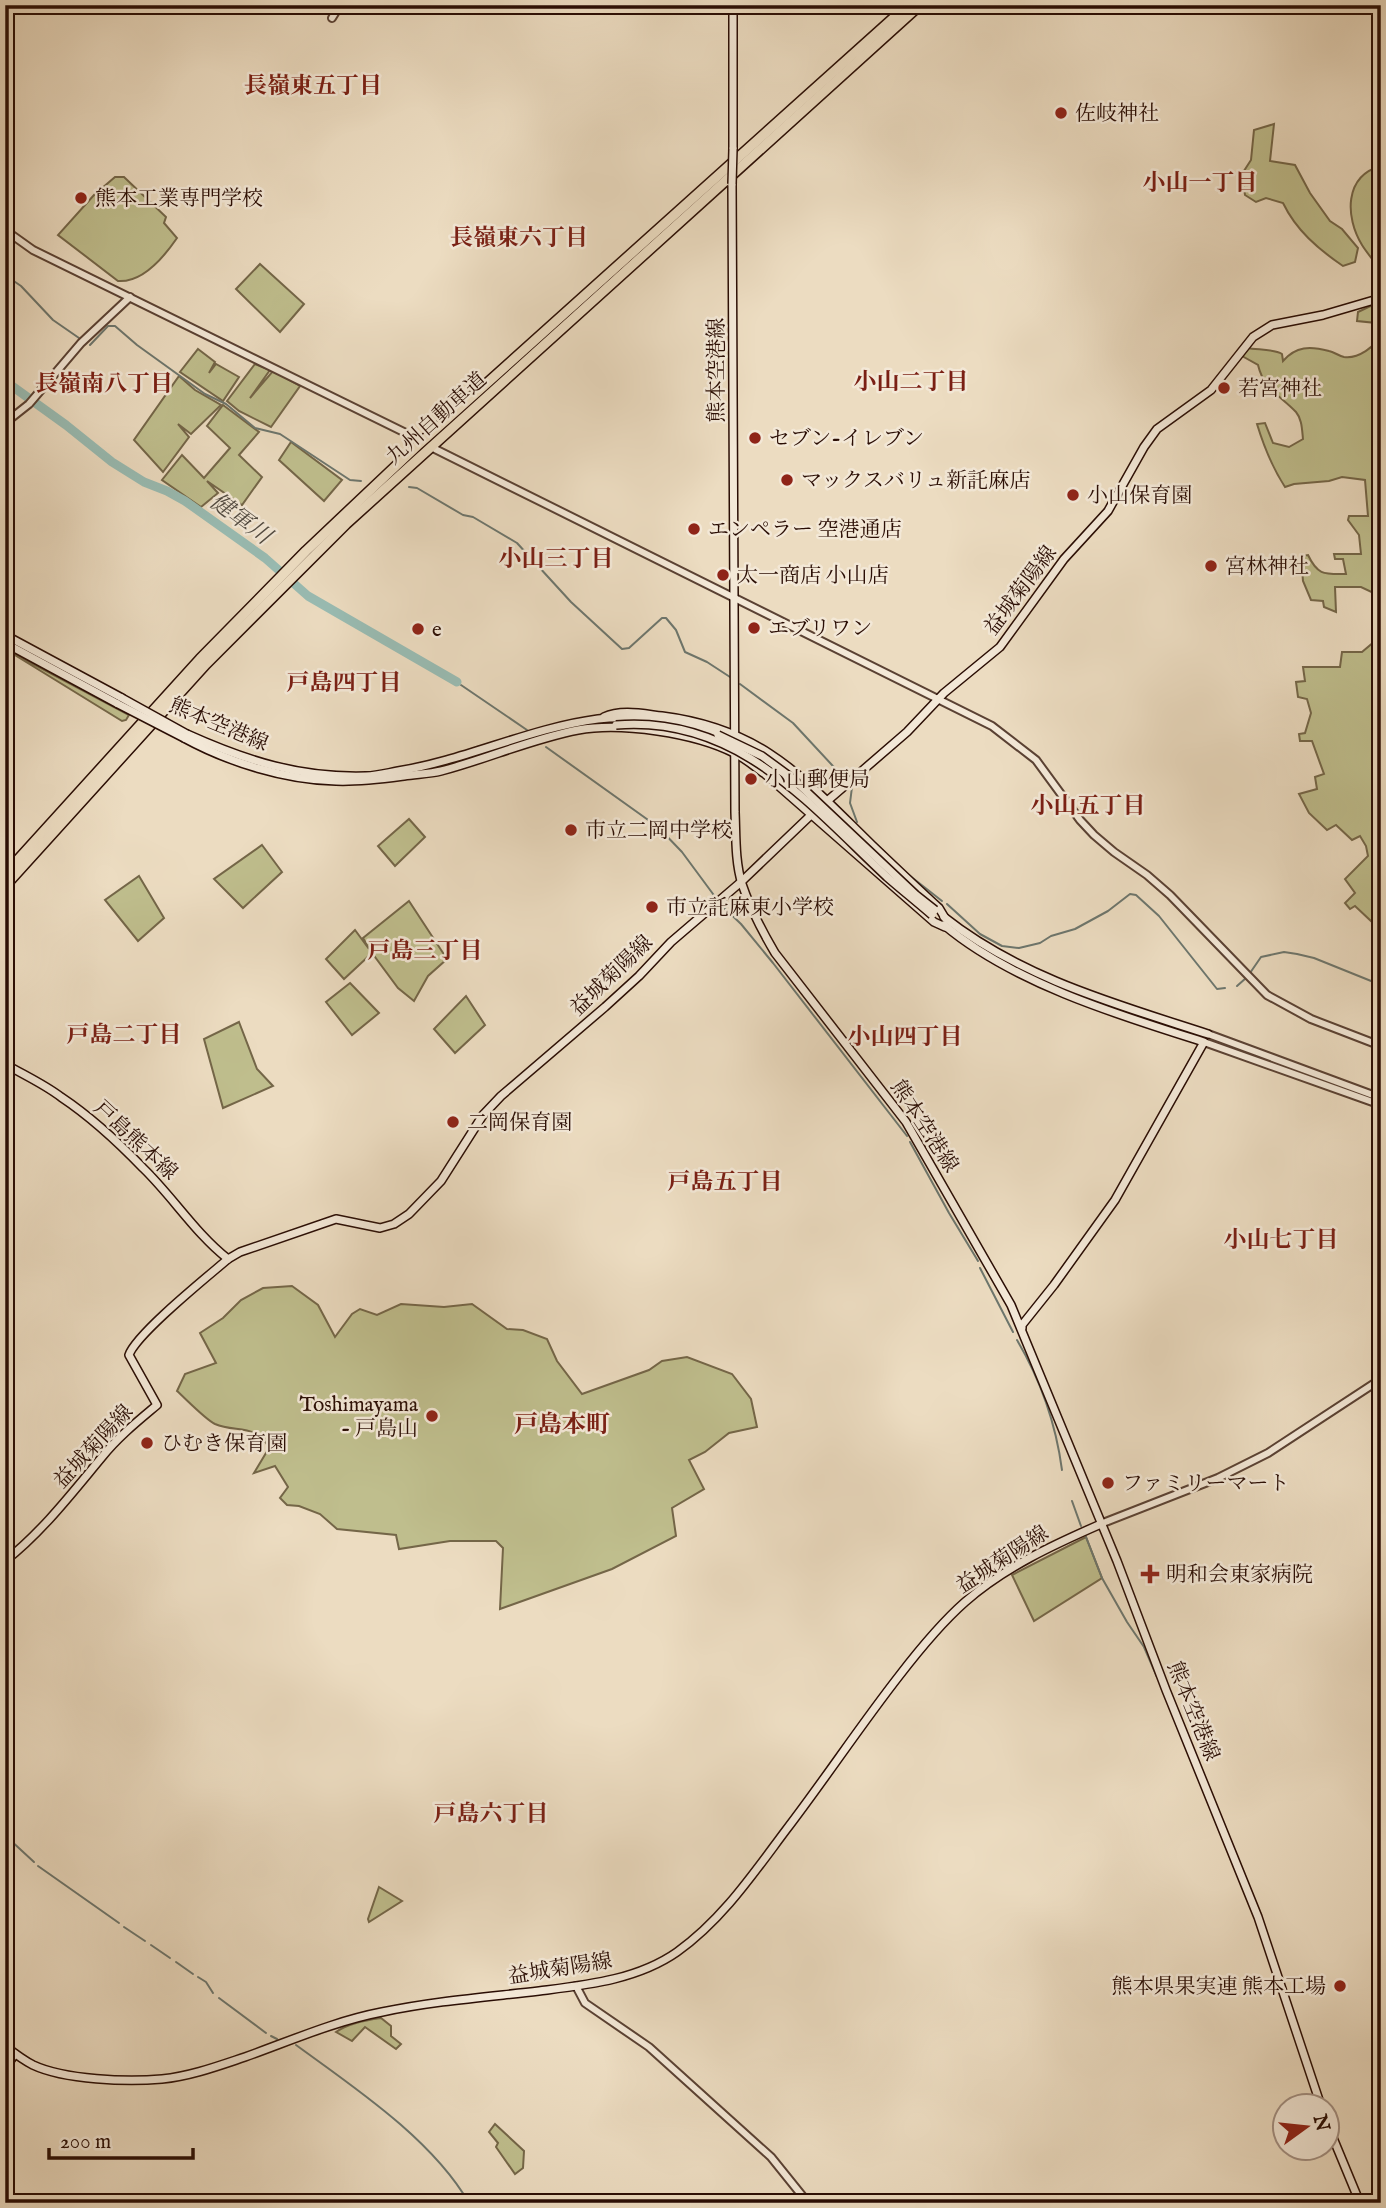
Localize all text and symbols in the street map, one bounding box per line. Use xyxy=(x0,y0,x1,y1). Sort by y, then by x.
district label: 長嶺東五丁目 xyxy=(244,72,382,101)
place label: 佐岐神社 xyxy=(1075,101,1159,128)
marker: 佐岐神社 xyxy=(1053,105,1069,121)
district label: 小山一丁目 xyxy=(1143,169,1258,198)
place label: 熊本工業専門学校 xyxy=(95,186,263,213)
marker: 熊本工業専門学校 xyxy=(73,190,89,206)
district label: 長嶺東六丁目 xyxy=(450,224,588,253)
street label: 熊本空港線 xyxy=(704,318,731,423)
street label: 九州自動車道 xyxy=(381,367,493,471)
district label: 小山二丁目 xyxy=(854,368,969,397)
district label: 長嶺南八丁目 xyxy=(35,370,173,399)
place label: 若宮神社 xyxy=(1238,376,1322,403)
marker: 若宮神社 xyxy=(1216,380,1232,396)
place label: セブン-イレブン xyxy=(769,426,924,453)
marker: セブン-イレブン xyxy=(747,430,763,446)
place label: マックスバリュ新託麻店 xyxy=(801,468,1030,495)
marker: マックスバリュ新託麻店 xyxy=(779,472,795,488)
place label: 小山保育園 xyxy=(1087,483,1192,510)
water label: 健軍川 xyxy=(204,487,279,553)
marker: 小山保育園 xyxy=(1065,487,1081,503)
place label: エンペラー 空港通店 xyxy=(708,517,902,544)
marker: エンペラー 空港通店 xyxy=(686,521,702,537)
street label: 益城菊陽線 xyxy=(979,541,1064,641)
district label: 小山三丁目 xyxy=(499,545,614,574)
place label: 宮林神社 xyxy=(1225,554,1309,581)
marker: 宮林神社 xyxy=(1203,558,1219,574)
place label: 太一商店 小山店 xyxy=(737,563,889,590)
marker: 太一商店 小山店 xyxy=(715,567,731,583)
place label: エブリワン xyxy=(768,616,872,643)
place label: e xyxy=(432,617,442,644)
marker: エブリワン xyxy=(746,620,762,636)
marker: e xyxy=(410,621,426,637)
district label: 戸島四丁目 xyxy=(287,669,402,698)
street label: 熊本空港線 xyxy=(165,692,272,758)
place label: 小山郵便局 xyxy=(765,767,870,794)
marker: 小山郵便局 xyxy=(743,771,759,787)
district label: 小山五丁目 xyxy=(1031,792,1146,821)
place label: 市立二岡中学校 xyxy=(585,818,732,845)
marker: 市立二岡中学校 xyxy=(563,822,579,838)
place label: 市立託麻東小学校 xyxy=(666,895,834,922)
marker: 市立託麻東小学校 xyxy=(644,899,660,915)
street label: 益城菊陽線 xyxy=(565,930,659,1022)
district label: 戸島三丁目 xyxy=(368,937,483,966)
district label: 戸島二丁目 xyxy=(67,1021,182,1050)
district label: 小山四丁目 xyxy=(848,1023,963,1052)
street label: 熊本空港線 xyxy=(884,1075,964,1178)
street label: 戸島熊本線 xyxy=(87,1095,183,1187)
place label: 二岡保育園 xyxy=(467,1110,572,1137)
marker: 二岡保育園 xyxy=(445,1114,461,1130)
district label: 戸島五丁目 xyxy=(668,1168,783,1197)
district label: 小山七丁目 xyxy=(1224,1226,1339,1255)
place label: Toshimayama - 戸島山 xyxy=(299,1392,419,1443)
street label: 益城菊陽線 xyxy=(48,1399,140,1495)
marker: Toshimayama - 戸島山 xyxy=(424,1408,440,1424)
district label: 戸島本町 xyxy=(514,1410,610,1441)
place label: ひむき保育園 xyxy=(161,1431,287,1458)
marker: ひむき保育園 xyxy=(139,1435,155,1451)
place label: ファミリーマート xyxy=(1122,1471,1290,1498)
marker: ファミリーマート xyxy=(1100,1475,1116,1491)
street label: 益城菊陽線 xyxy=(951,1520,1054,1600)
place label: 明和会東家病院 xyxy=(1166,1562,1313,1589)
marker: 明和会東家病院 xyxy=(1140,1564,1160,1584)
street label: 熊本空港線 xyxy=(1160,1658,1225,1765)
district label: 戸島六丁目 xyxy=(434,1800,549,1829)
street label: 益城菊陽線 xyxy=(506,1948,614,1991)
place label: 熊本県果実連 熊本工場 xyxy=(1111,1974,1326,2001)
marker: 熊本県果実連 熊本工場 xyxy=(1332,1978,1348,1994)
north arrow xyxy=(1270,2092,1340,2162)
text: N xyxy=(1307,2111,1334,2135)
scale bar xyxy=(49,2117,192,2161)
text: 200 m xyxy=(60,2129,111,2156)

